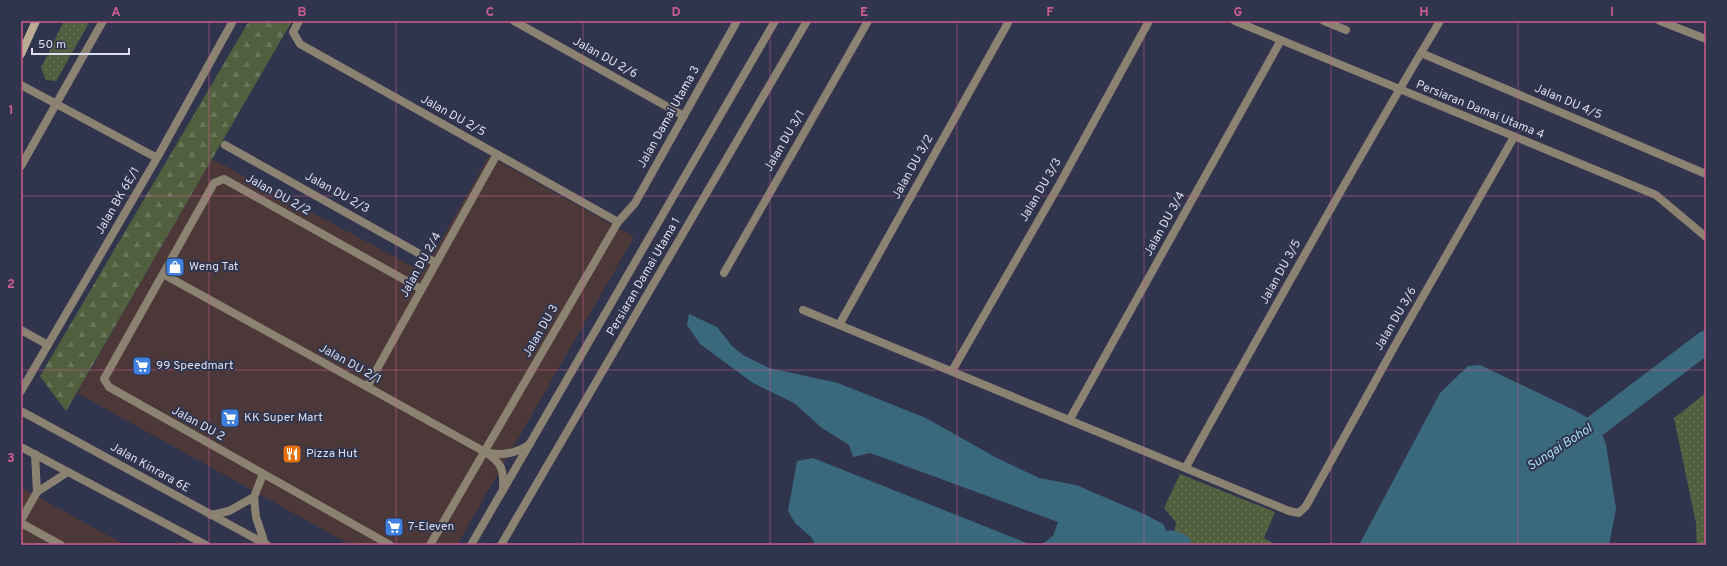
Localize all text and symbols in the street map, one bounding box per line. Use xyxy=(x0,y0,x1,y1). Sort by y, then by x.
text: A xyxy=(111,5,121,21)
text: B xyxy=(298,5,307,21)
text: C xyxy=(486,5,494,21)
text: D xyxy=(671,5,681,21)
text: E xyxy=(860,5,868,21)
text: F xyxy=(1046,5,1054,21)
text: G xyxy=(1234,5,1243,21)
text: H xyxy=(1419,5,1429,21)
text: I xyxy=(1610,5,1614,21)
scale bar xyxy=(32,30,129,56)
street label: Jalan DU 2/6 xyxy=(570,34,640,82)
text: 50 m xyxy=(38,37,66,53)
street label: Jalan Damai Utama 3 xyxy=(634,63,704,171)
street label: Persiaran Damai Utama 4 xyxy=(1413,77,1547,143)
street label: Jalan DU 4/5 xyxy=(1532,81,1604,123)
street label: Jalan DU 2/5 xyxy=(418,92,488,140)
text: 1 xyxy=(8,103,14,119)
street label: Jalan DU 3/1 xyxy=(761,107,809,175)
street label: Jalan DU 3/2 xyxy=(889,132,937,202)
street label: Jalan DU 3/3 xyxy=(1016,155,1066,225)
street label: Jalan BK 6E/1 xyxy=(92,164,144,238)
street label: Jalan DU 2/3 xyxy=(302,169,372,217)
street label: Jalan DU 2/2 xyxy=(243,171,313,219)
street label: Jalan DU 3/4 xyxy=(1141,189,1189,259)
street label: Persiaran Damai Utama 1 xyxy=(604,215,684,339)
street label: Jalan DU 2/4 xyxy=(397,230,445,300)
street label: Jalan DU 3/5 xyxy=(1257,237,1305,307)
shop icon: Weng Tat xyxy=(164,256,186,278)
place label: Weng Tat xyxy=(189,259,238,275)
text: 2 xyxy=(7,277,15,293)
street label: Jalan DU 3/6 xyxy=(1371,284,1421,354)
street label: Jalan DU 3 xyxy=(519,302,563,360)
street label: Jalan DU 2/1 xyxy=(316,340,384,388)
supermarket icon: 99 Speedmart xyxy=(131,355,153,377)
place label: 99 Speedmart xyxy=(156,358,233,374)
street label: Jalan DU 2 xyxy=(168,403,228,445)
supermarket icon: KK Super Mart xyxy=(219,407,241,429)
place label: KK Super Mart xyxy=(244,410,323,426)
water label: Sungai Bohol xyxy=(1525,421,1596,475)
street label: Jalan Kinrara 6E xyxy=(107,439,193,497)
restaurant icon: Pizza Hut xyxy=(281,443,303,465)
place label: Pizza Hut xyxy=(306,446,358,462)
text: 3 xyxy=(7,451,15,467)
supermarket icon: 7-Eleven xyxy=(383,516,405,538)
place label: 7-Eleven xyxy=(408,519,454,535)

